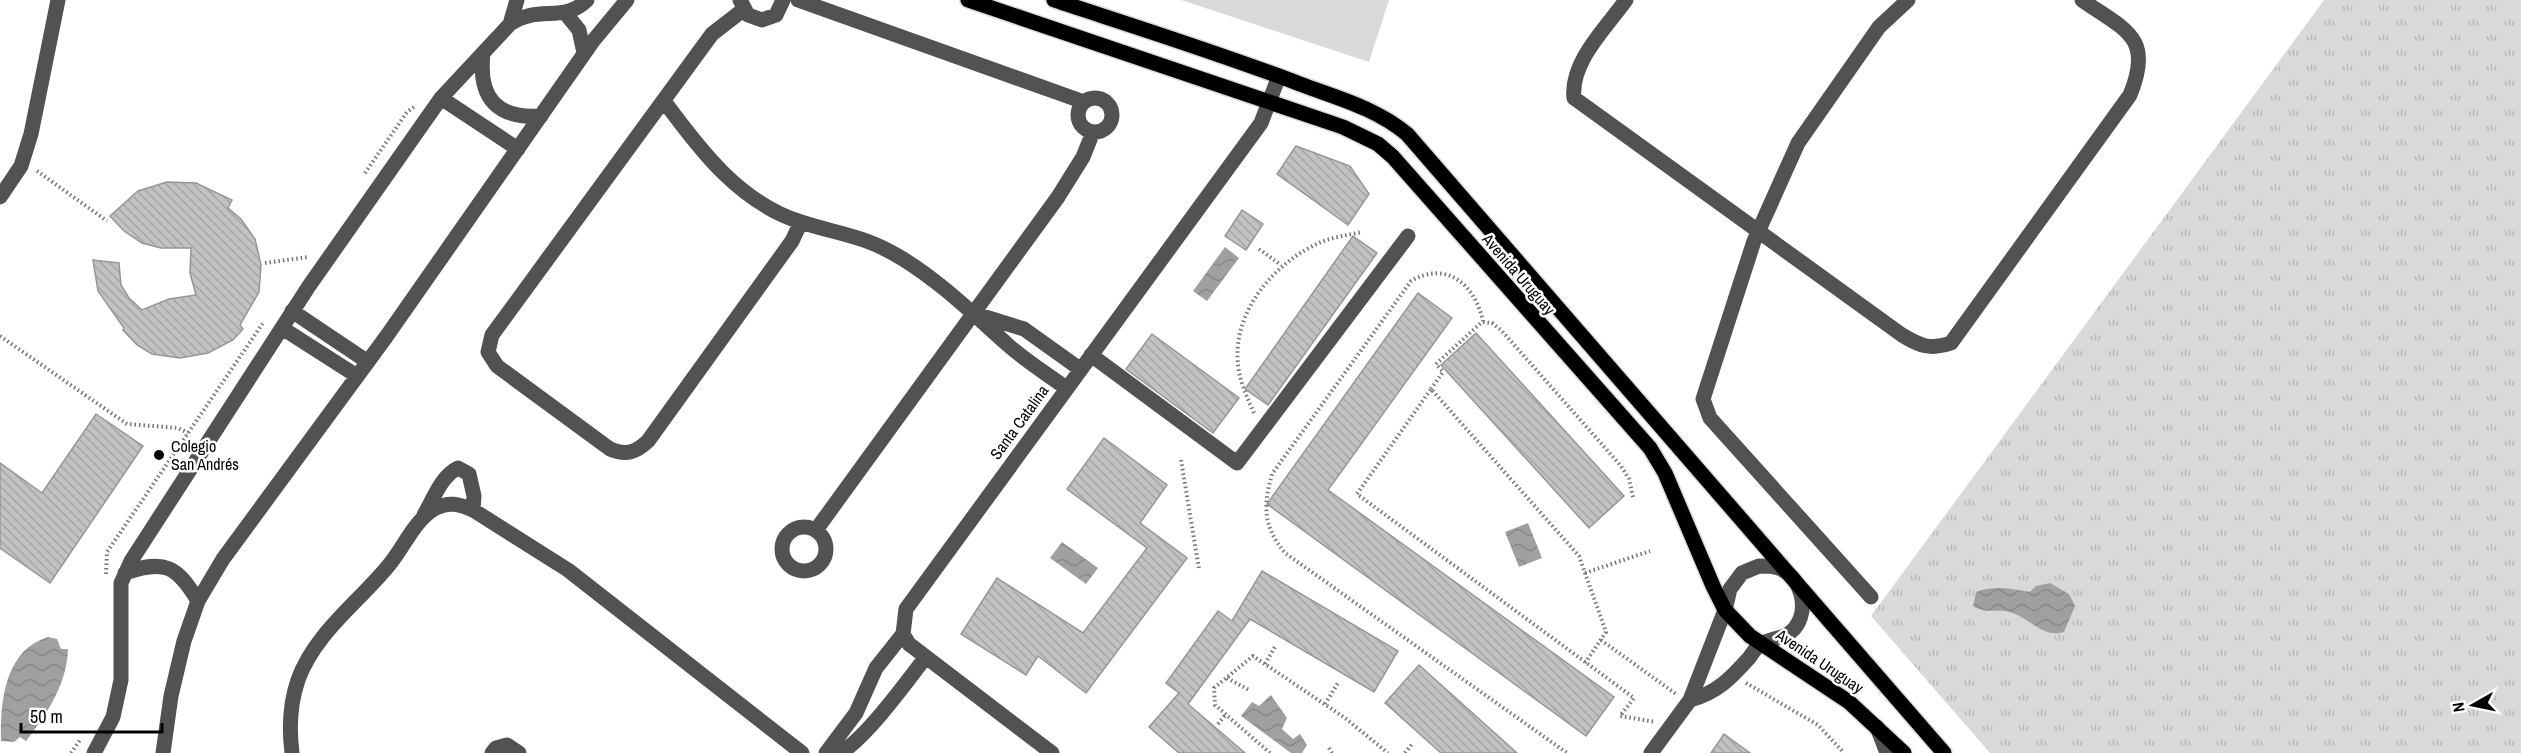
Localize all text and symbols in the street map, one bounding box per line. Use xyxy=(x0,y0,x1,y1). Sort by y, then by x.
street label: Avenida Uruguay xyxy=(1477,228,1561,320)
street label: Santa Catalina xyxy=(985,380,1054,464)
place label: Colegio San Andrés xyxy=(171,435,239,475)
marker: Colegio San Andrés xyxy=(152,448,166,462)
street label: Avenida Uruguay xyxy=(1771,623,1868,699)
north arrow xyxy=(2443,675,2503,735)
scale bar xyxy=(21,696,162,734)
text: N xyxy=(2447,701,2470,714)
text: 50 m xyxy=(30,704,63,729)

